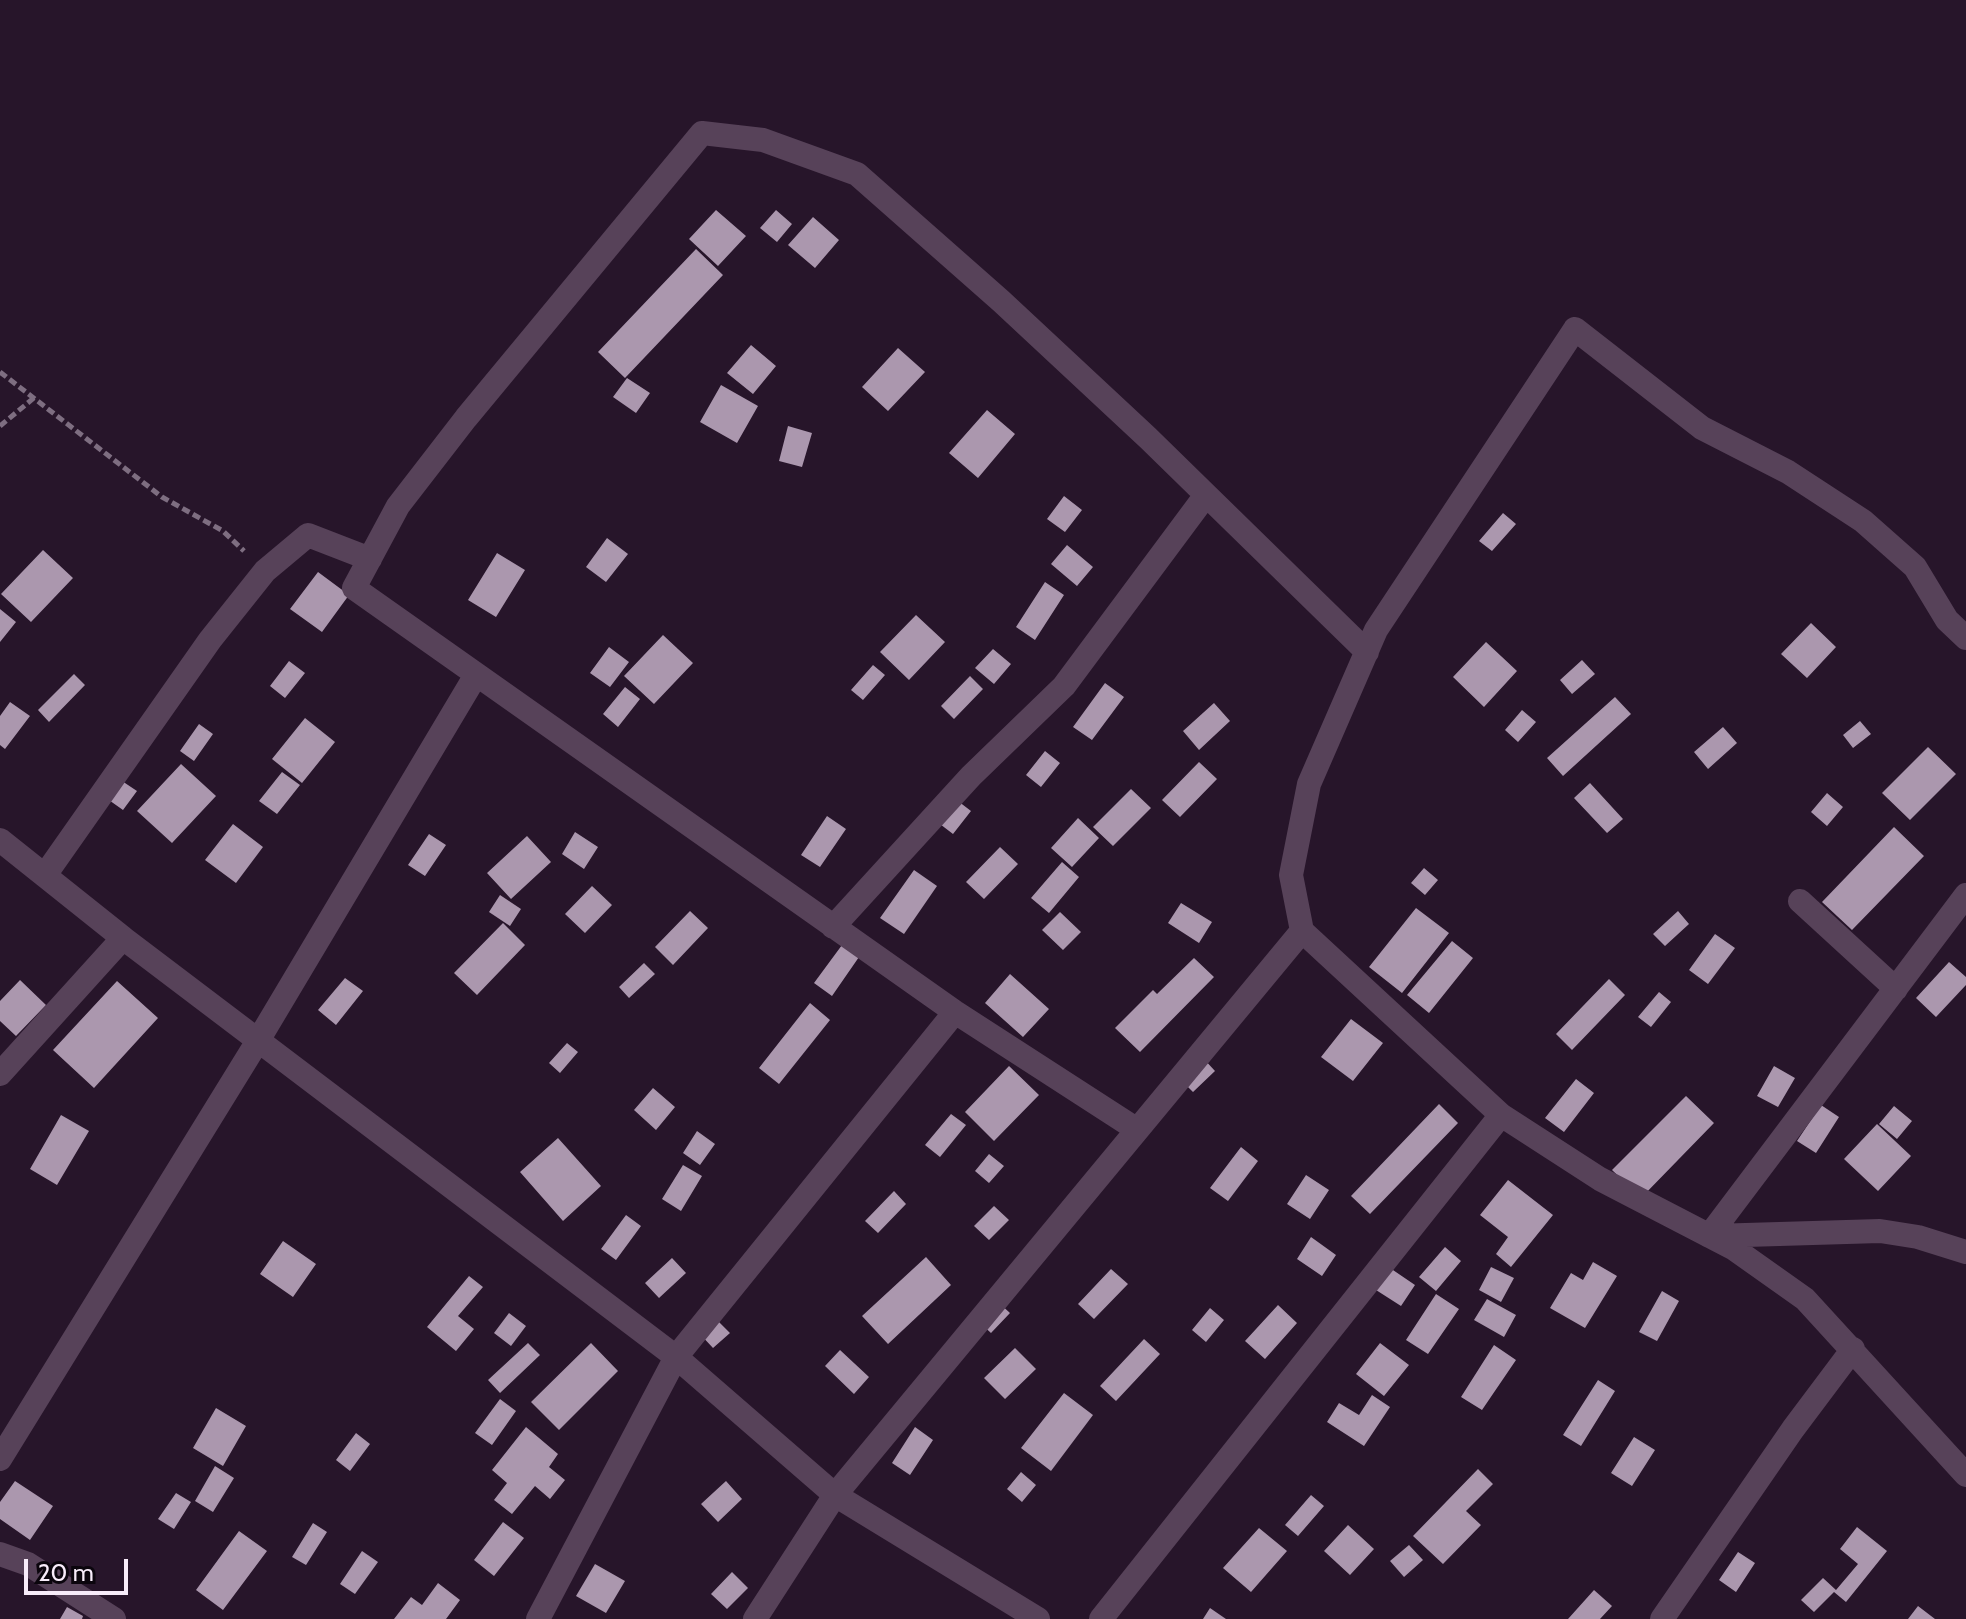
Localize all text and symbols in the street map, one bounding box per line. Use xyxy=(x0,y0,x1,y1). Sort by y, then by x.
scale bar xyxy=(28,1543,132,1593)
text: 20 m xyxy=(38,1558,94,1587)

